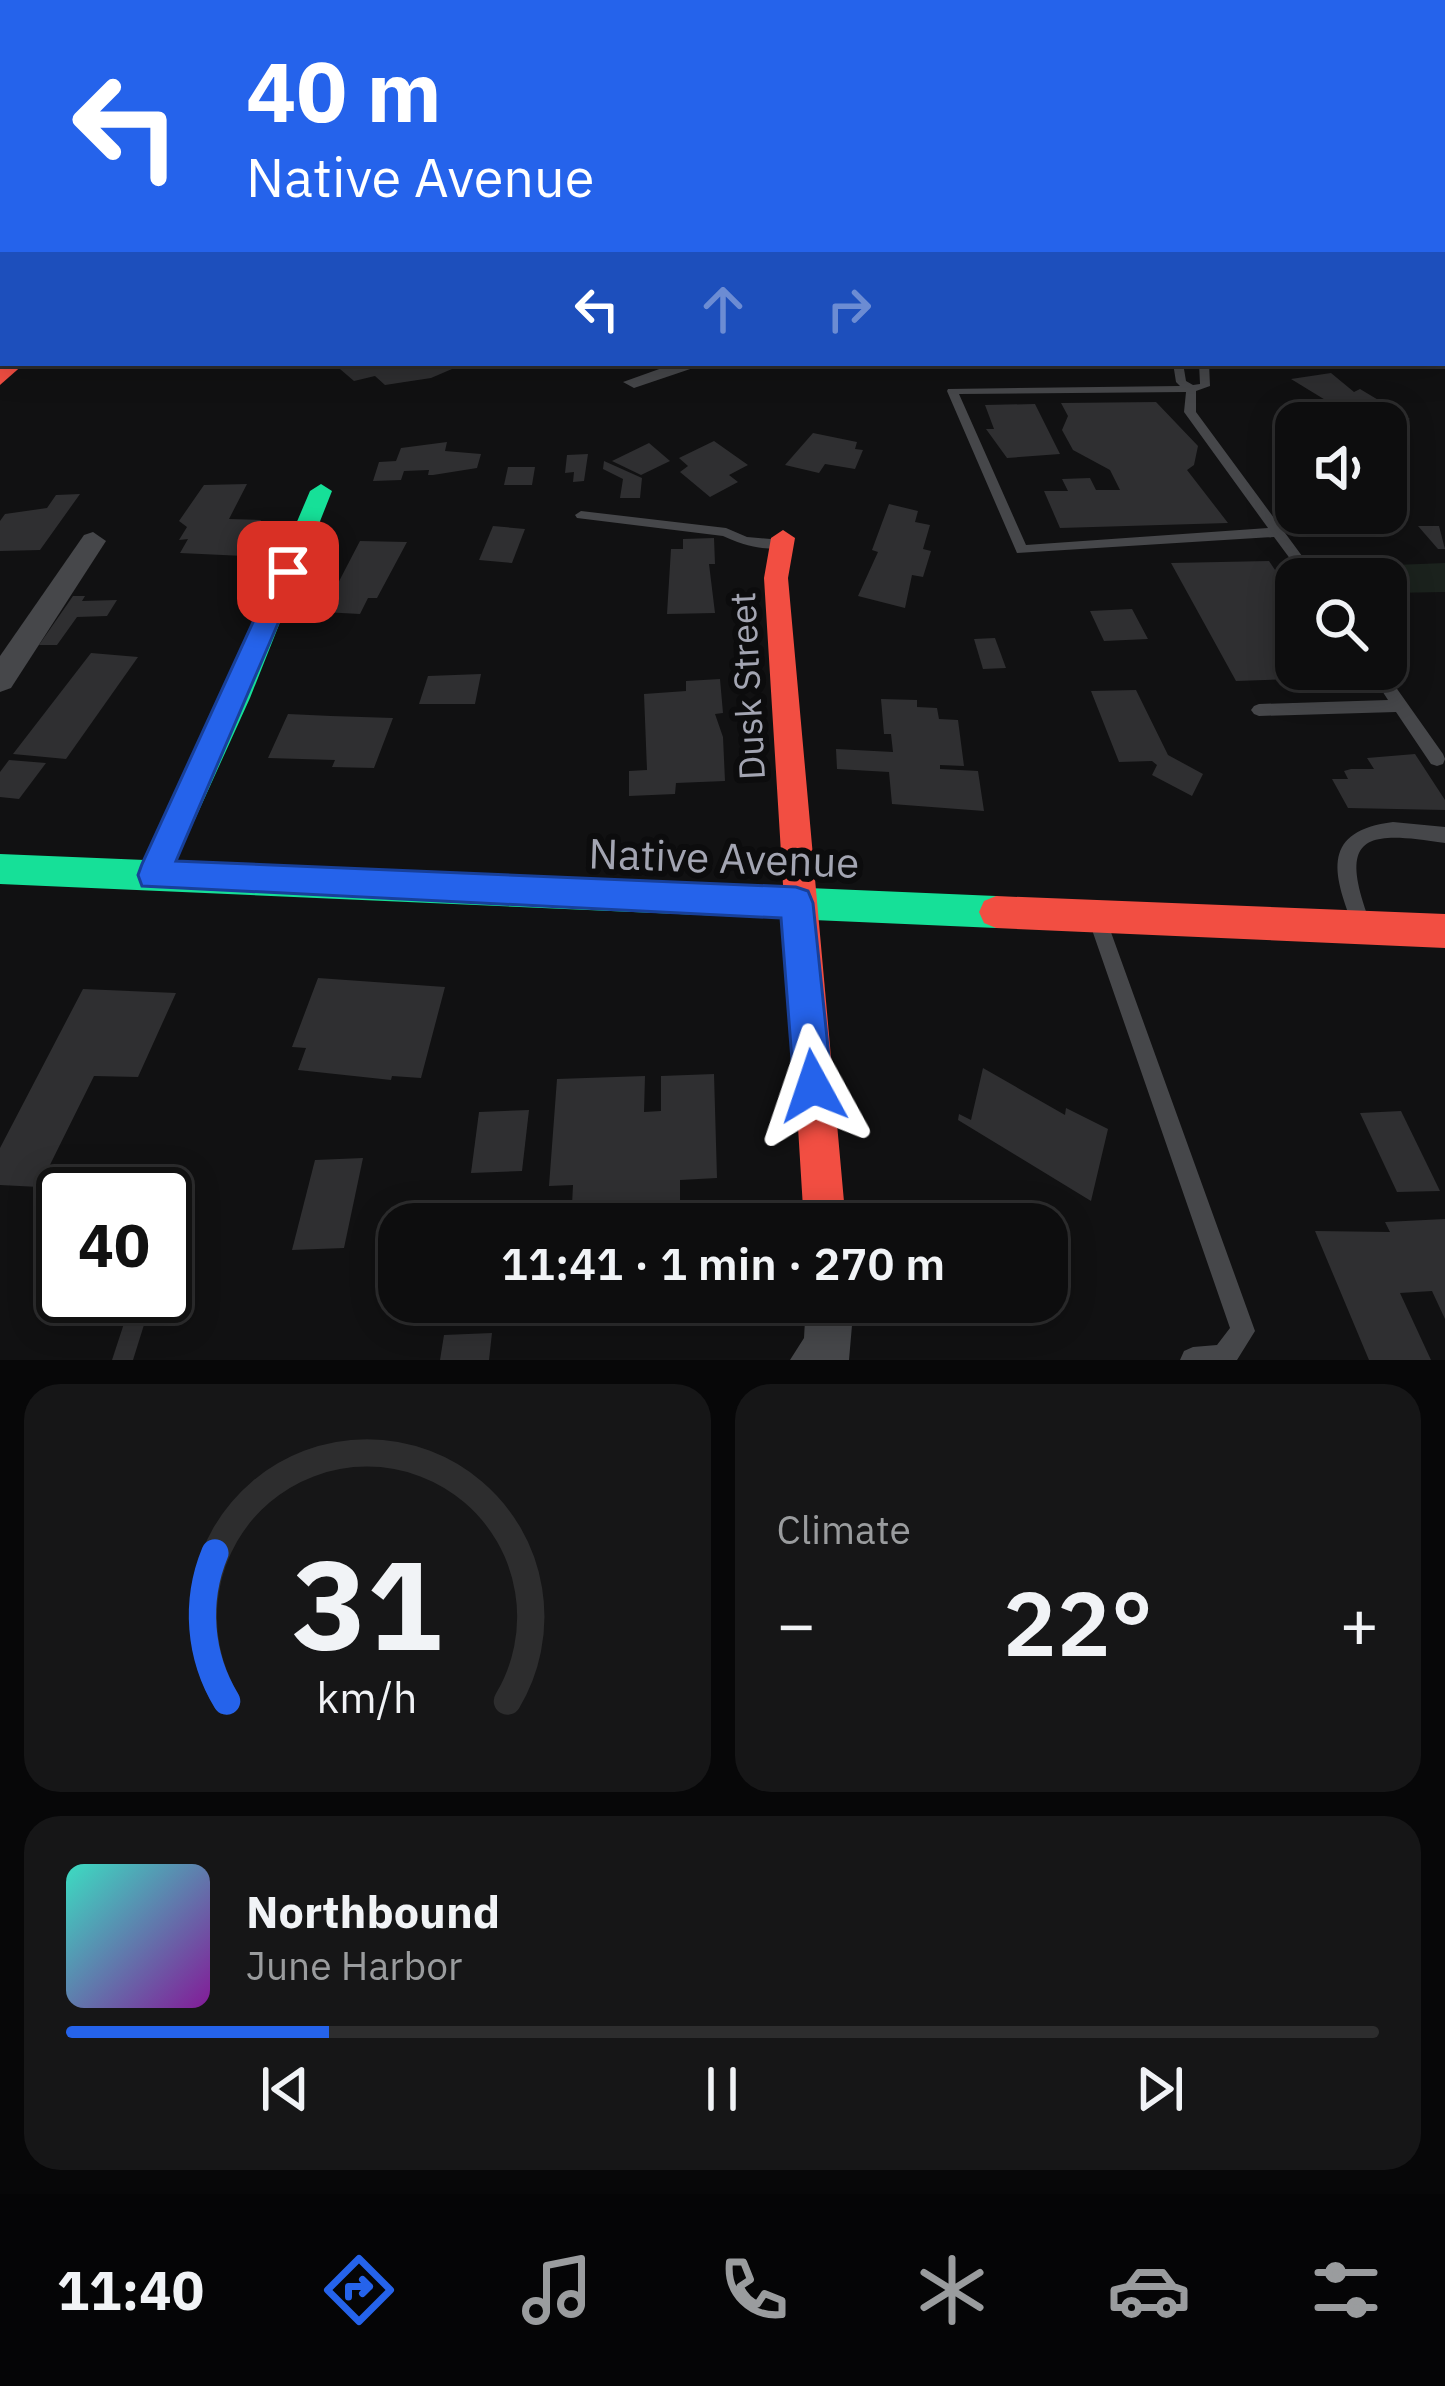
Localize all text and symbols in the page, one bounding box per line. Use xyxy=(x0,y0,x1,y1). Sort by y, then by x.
text: 40 m xyxy=(246,36,442,145)
icon: left xyxy=(48,48,204,204)
text: Native Avenue xyxy=(246,142,594,212)
icon: left xyxy=(564,276,630,342)
icon: ahead xyxy=(690,276,756,342)
icon: right xyxy=(816,276,882,342)
map controls xyxy=(1275,402,1407,690)
button: sound xyxy=(1275,402,1407,534)
pin xyxy=(237,521,339,623)
icon: arrive xyxy=(255,539,321,605)
button: search xyxy=(1275,558,1407,690)
street label: Dusk Street xyxy=(718,591,775,781)
street label: Native Avenue xyxy=(588,825,860,890)
position arrow xyxy=(750,1023,876,1149)
speed limit sign: 40 xyxy=(36,1167,192,1323)
text: 11:41 · 1 min · 270 m xyxy=(501,1234,945,1292)
text: Climate xyxy=(777,1504,911,1555)
text: 31 xyxy=(292,1522,442,1684)
text: 22° xyxy=(1003,1564,1153,1681)
text: − xyxy=(777,1580,816,1666)
text: + xyxy=(1339,1580,1379,1666)
text: km/h xyxy=(317,1669,418,1725)
text: Northbound xyxy=(246,1882,500,1940)
text: June Harbor xyxy=(246,1940,462,1991)
icon: previous xyxy=(252,2056,318,2122)
icon: pause xyxy=(689,2056,755,2122)
icon: next xyxy=(1127,2056,1193,2122)
icon: directions xyxy=(317,2248,401,2332)
icon: music xyxy=(515,2248,599,2332)
icon: phone xyxy=(712,2248,796,2332)
icon: climate xyxy=(910,2248,994,2332)
icon: car xyxy=(1107,2248,1191,2332)
icon: filters xyxy=(1304,2248,1388,2332)
text: 11:40 xyxy=(57,2255,204,2325)

